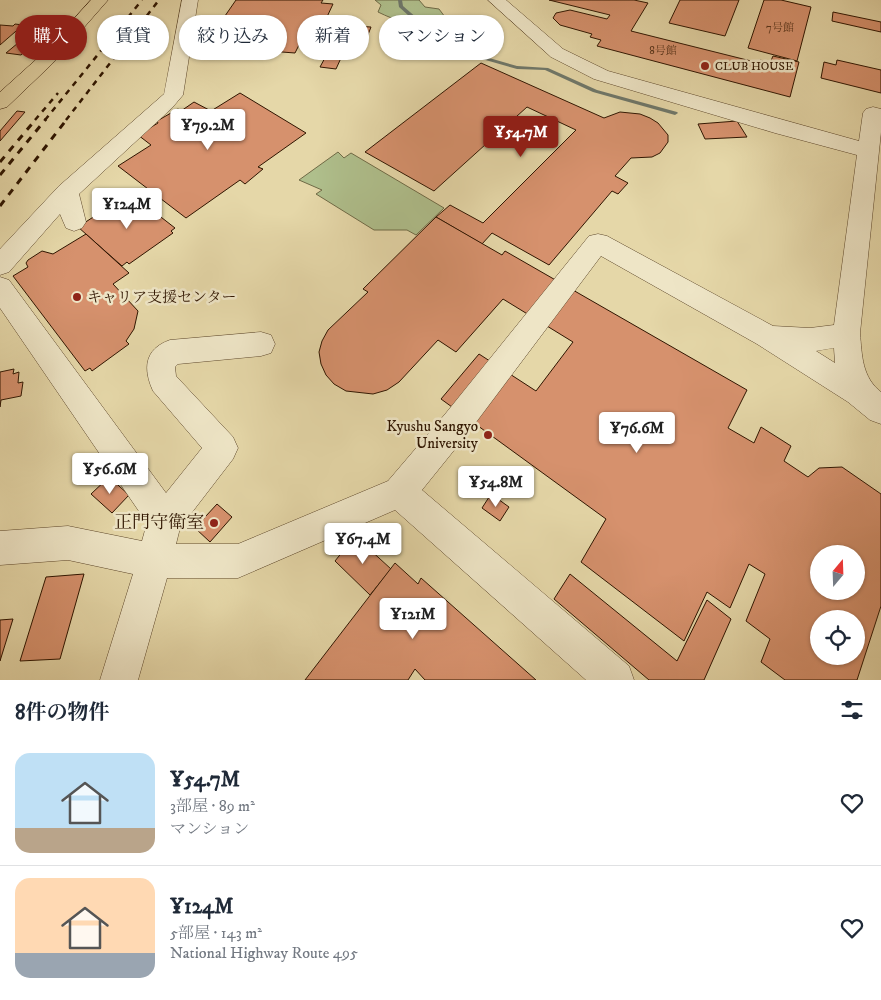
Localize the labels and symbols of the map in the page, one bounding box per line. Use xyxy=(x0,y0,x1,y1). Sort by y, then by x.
house number: 7号館 xyxy=(766,21,794,35)
house number: 8号館 xyxy=(649,44,677,58)
place label: CLUB HOUSE xyxy=(715,59,794,74)
marker: CLUB HOUSE xyxy=(699,60,711,72)
pin: ¥79.2M xyxy=(167,108,249,151)
pin: ¥54.7M xyxy=(480,116,562,158)
pin: ¥124M xyxy=(92,188,162,230)
place label: キャリア支援センター xyxy=(87,288,236,307)
marker: キャリア支援センター xyxy=(71,291,83,303)
pin: ¥76.6M xyxy=(596,412,678,454)
place label: Kyushu Sangyo University xyxy=(387,417,479,453)
marker: Kyushu Sangyo University xyxy=(482,429,494,441)
pin: ¥56.6M xyxy=(69,452,151,495)
pin: ¥54.8M xyxy=(455,466,537,508)
place label: 正門守衛室 xyxy=(114,512,204,534)
marker: 正門守衛室 xyxy=(208,517,220,529)
pin: ¥67.4M xyxy=(322,522,404,565)
north arrow xyxy=(810,545,865,600)
pin: ¥121M xyxy=(378,598,448,640)

